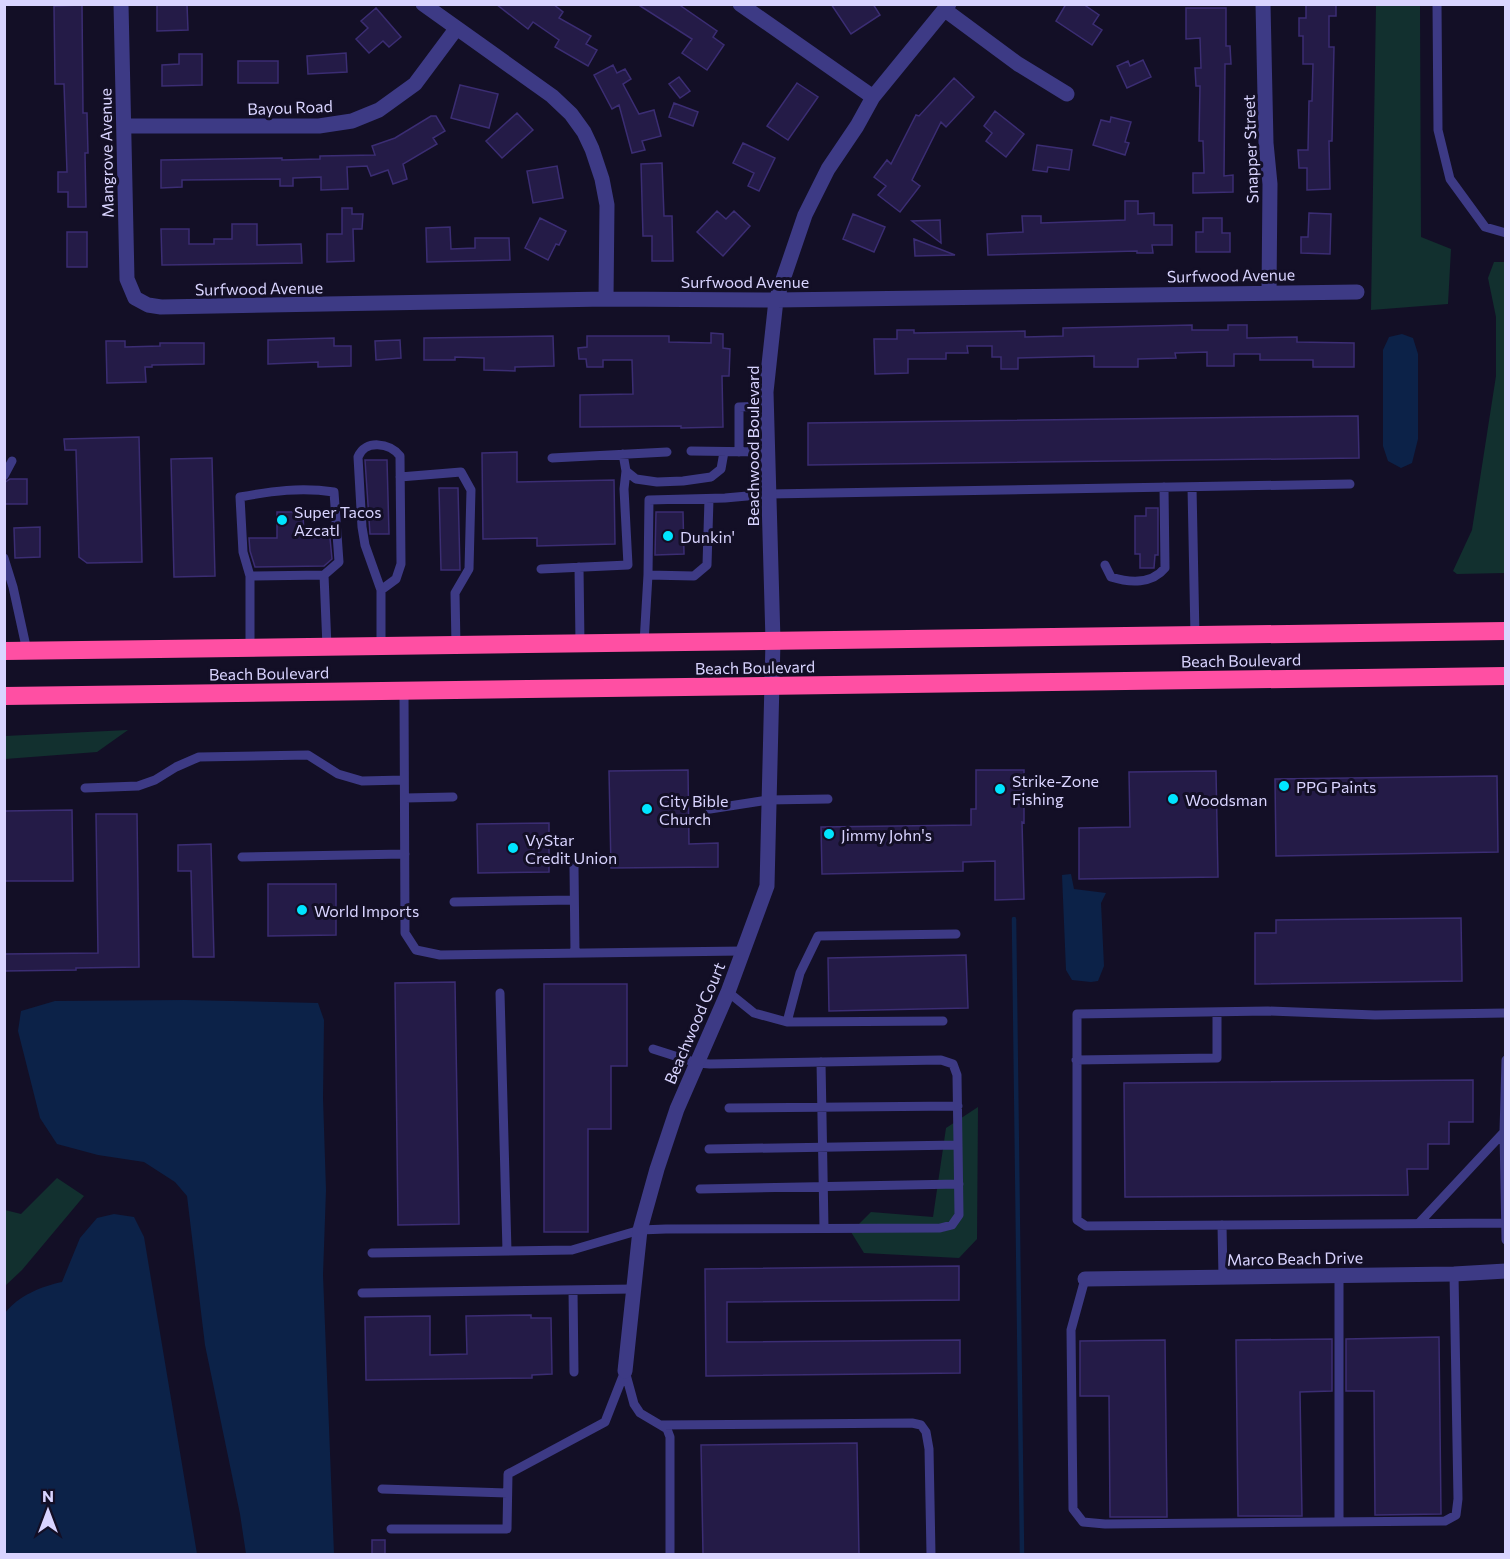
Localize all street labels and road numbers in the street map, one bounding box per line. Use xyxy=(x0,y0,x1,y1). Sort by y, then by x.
street label: Mangrove Avenue xyxy=(95,88,117,218)
street label: Snapper Street xyxy=(1239,94,1261,204)
street label: Bayou Road xyxy=(247,96,333,118)
street label: Surfwood Avenue xyxy=(1167,264,1295,286)
street label: Surfwood Avenue xyxy=(681,272,809,291)
street label: Surfwood Avenue xyxy=(195,277,323,299)
street label: Beachwood Boulevard xyxy=(743,366,762,526)
street label: Beach Boulevard xyxy=(1181,649,1301,671)
street label: Beach Boulevard xyxy=(695,656,815,678)
street label: Beach Boulevard xyxy=(209,662,329,684)
street label: Beachwood Court xyxy=(660,959,728,1087)
street label: Marco Beach Drive xyxy=(1227,1247,1363,1269)

